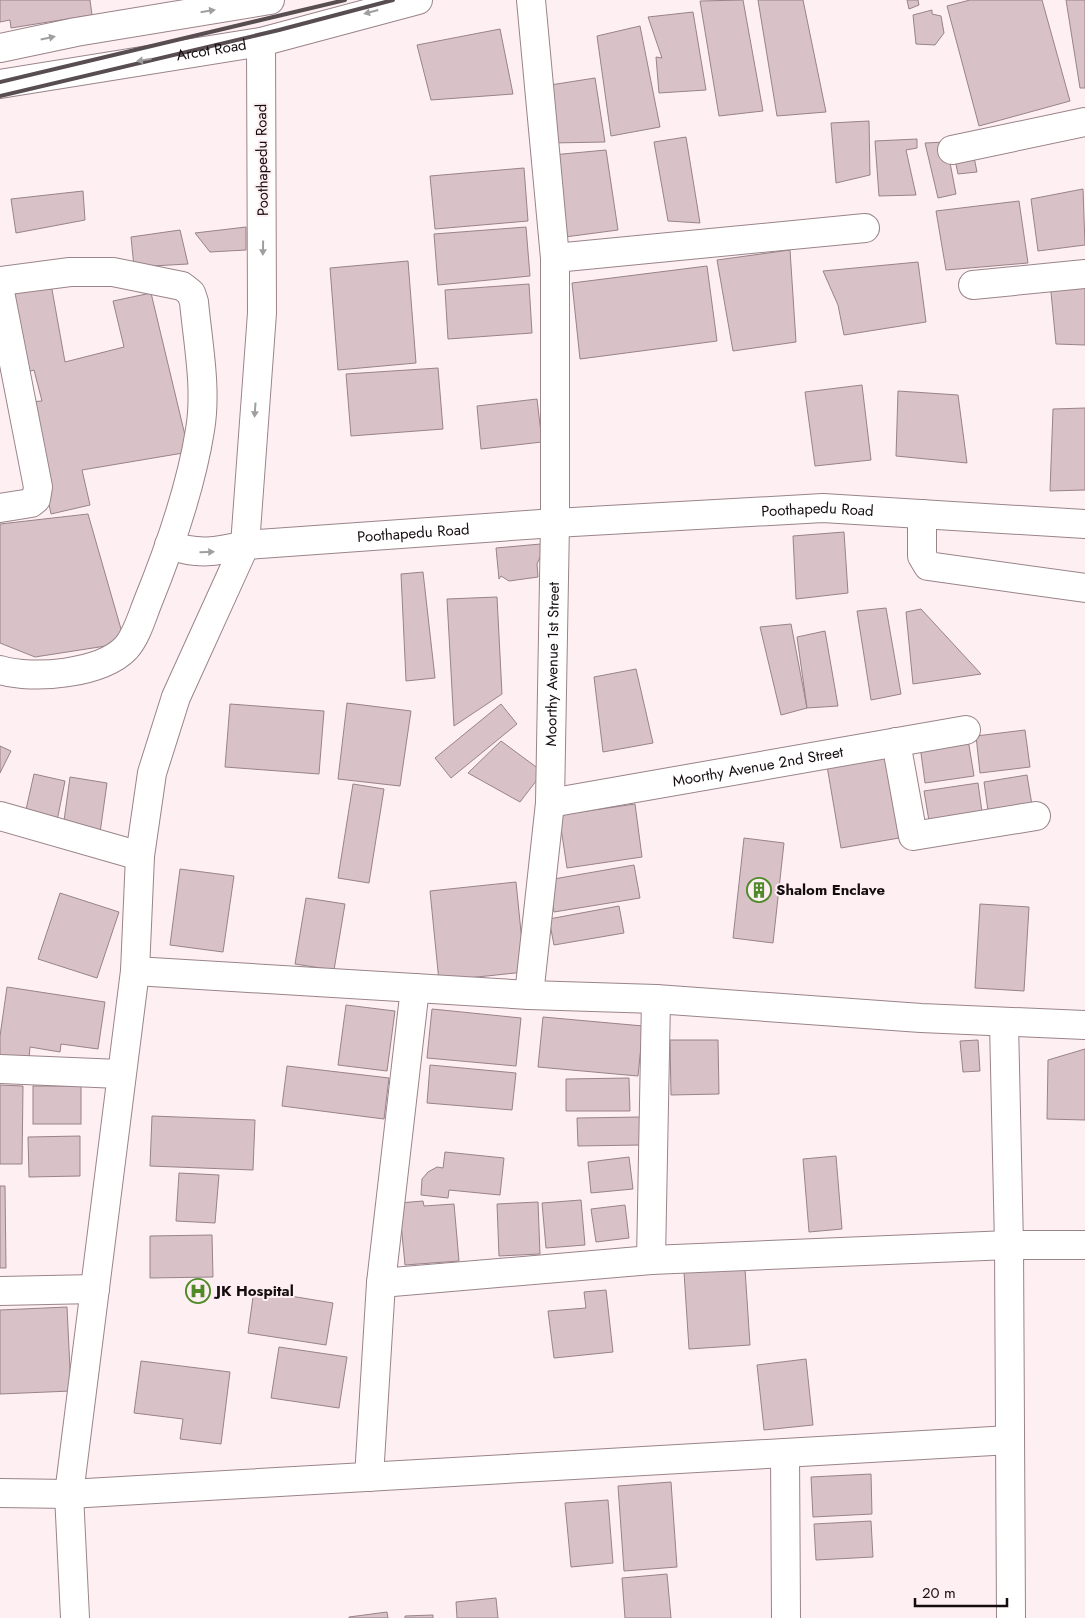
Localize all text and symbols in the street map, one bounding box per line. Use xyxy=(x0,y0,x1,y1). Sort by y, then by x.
one-way arrow xyxy=(200,7,216,15)
one-way arrow xyxy=(363,8,379,16)
one-way arrow xyxy=(40,34,55,42)
street label: Arcot Road xyxy=(175,34,248,66)
one-way arrow xyxy=(135,56,151,64)
street label: Poothapedu Road xyxy=(250,104,274,216)
one-way arrow xyxy=(258,240,266,256)
one-way arrow xyxy=(250,402,258,418)
street label: Poothapedu Road xyxy=(761,497,874,522)
street label: Poothapedu Road xyxy=(356,518,470,548)
one-way arrow xyxy=(199,548,215,556)
street label: Moorthy Avenue 1st Street xyxy=(540,581,565,747)
street label: Moorthy Avenue 2nd Street xyxy=(671,741,845,792)
building icon: Shalom Enclave xyxy=(746,877,772,903)
place label: Shalom Enclave xyxy=(776,879,886,901)
hospital icon: JK Hospital xyxy=(185,1278,211,1304)
place label: JK Hospital xyxy=(213,1280,294,1302)
scale bar xyxy=(915,1576,1008,1608)
text: 20 m xyxy=(922,1582,956,1604)

